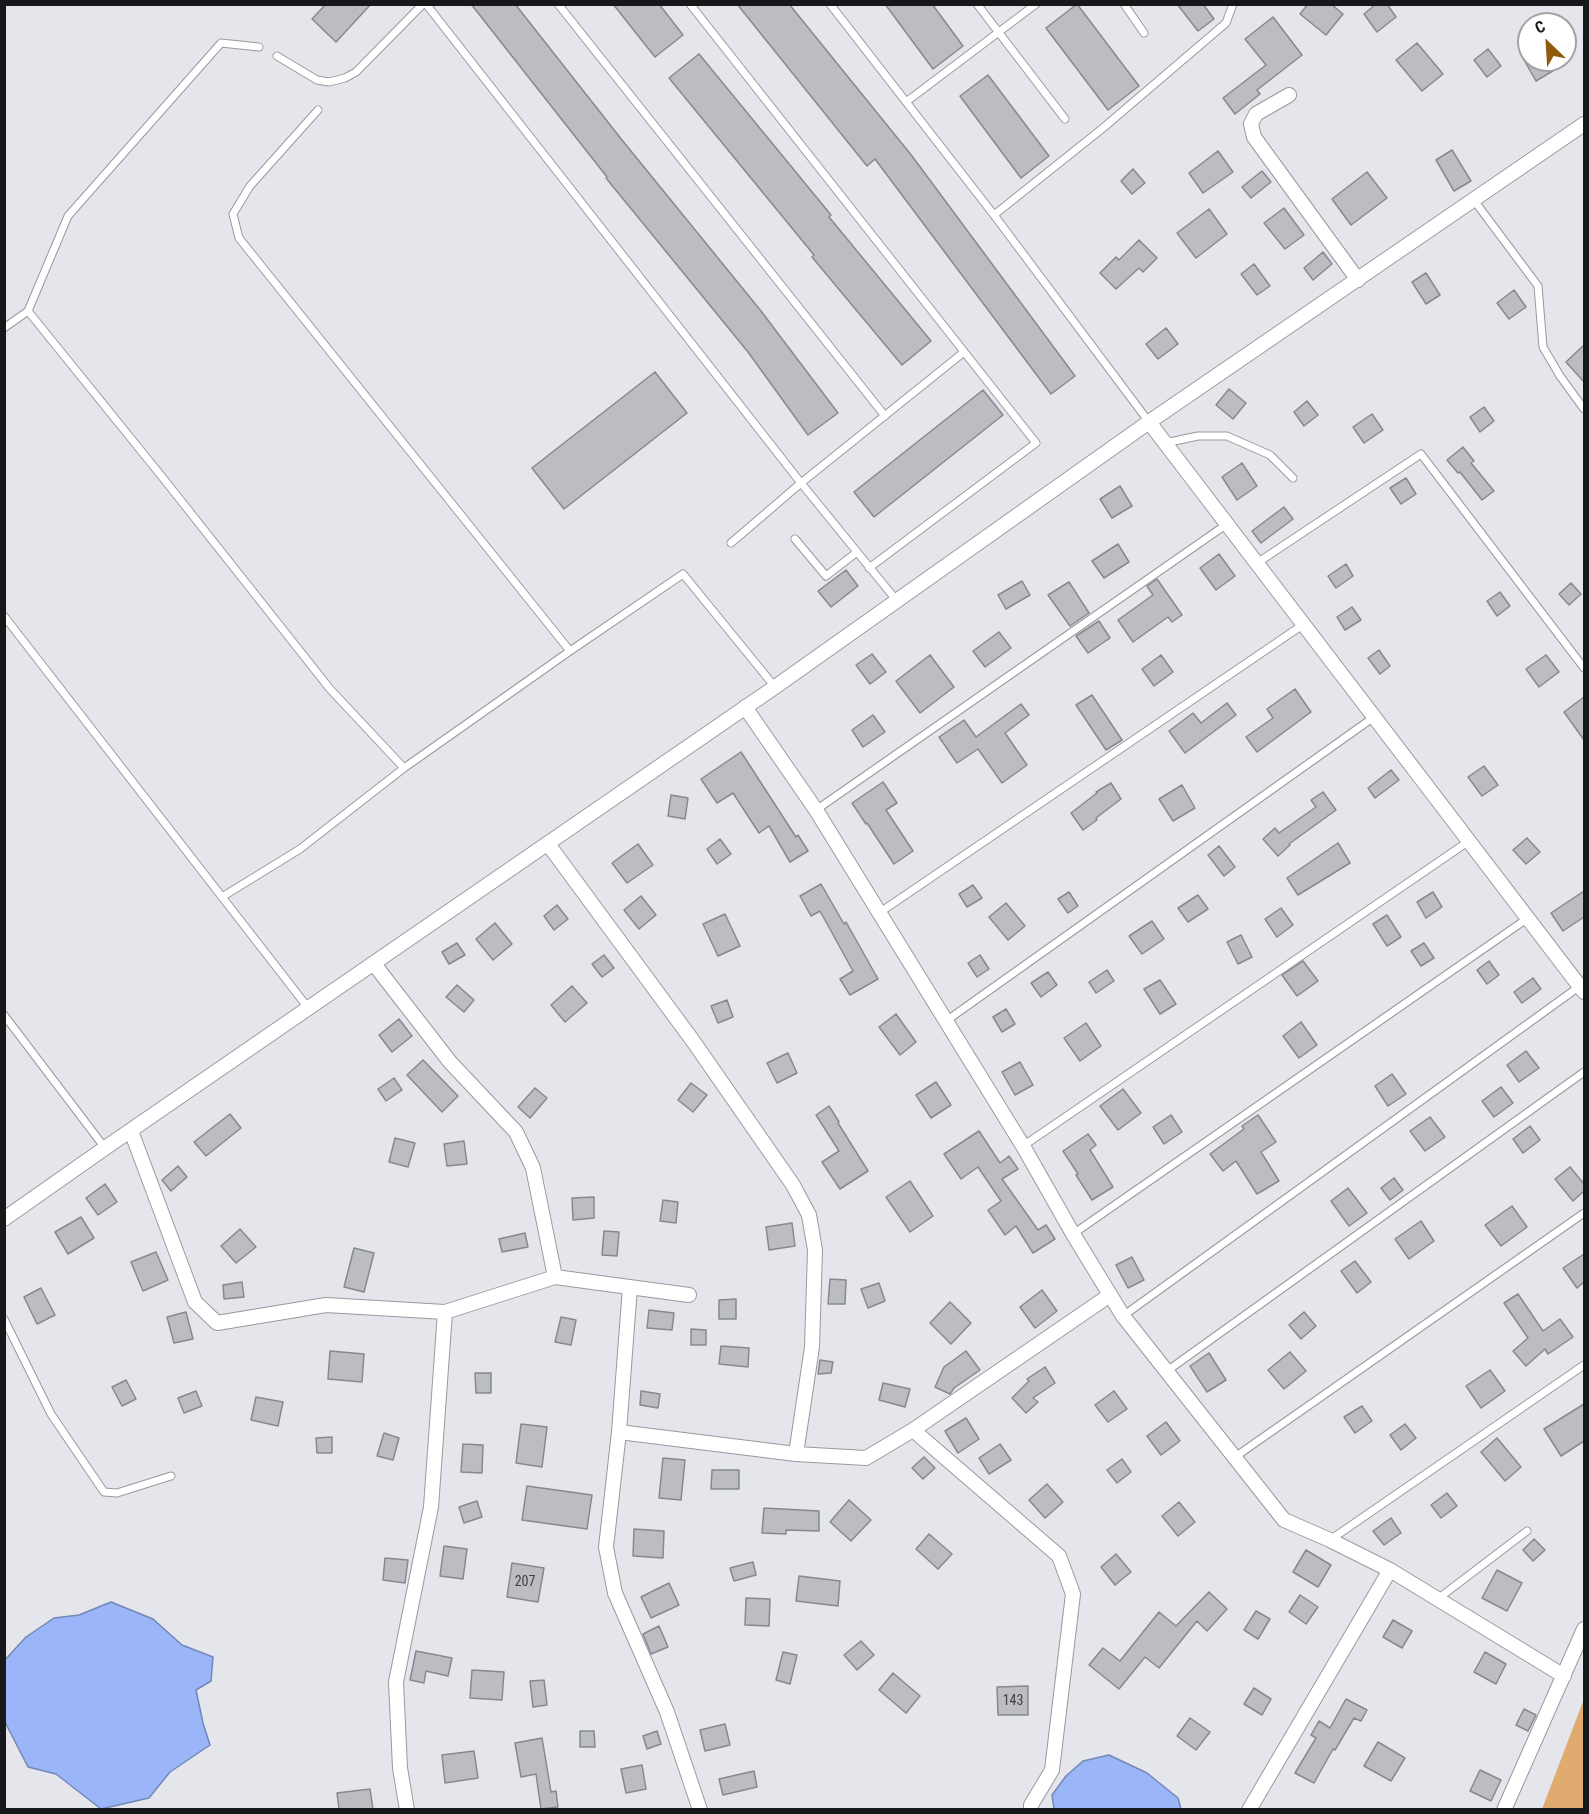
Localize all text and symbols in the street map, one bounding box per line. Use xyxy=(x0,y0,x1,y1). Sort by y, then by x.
north arrow xyxy=(1517,12,1577,72)
text: С xyxy=(1532,17,1548,38)
house number: 207 xyxy=(515,1574,535,1590)
house number: 143 xyxy=(1003,1693,1023,1709)

